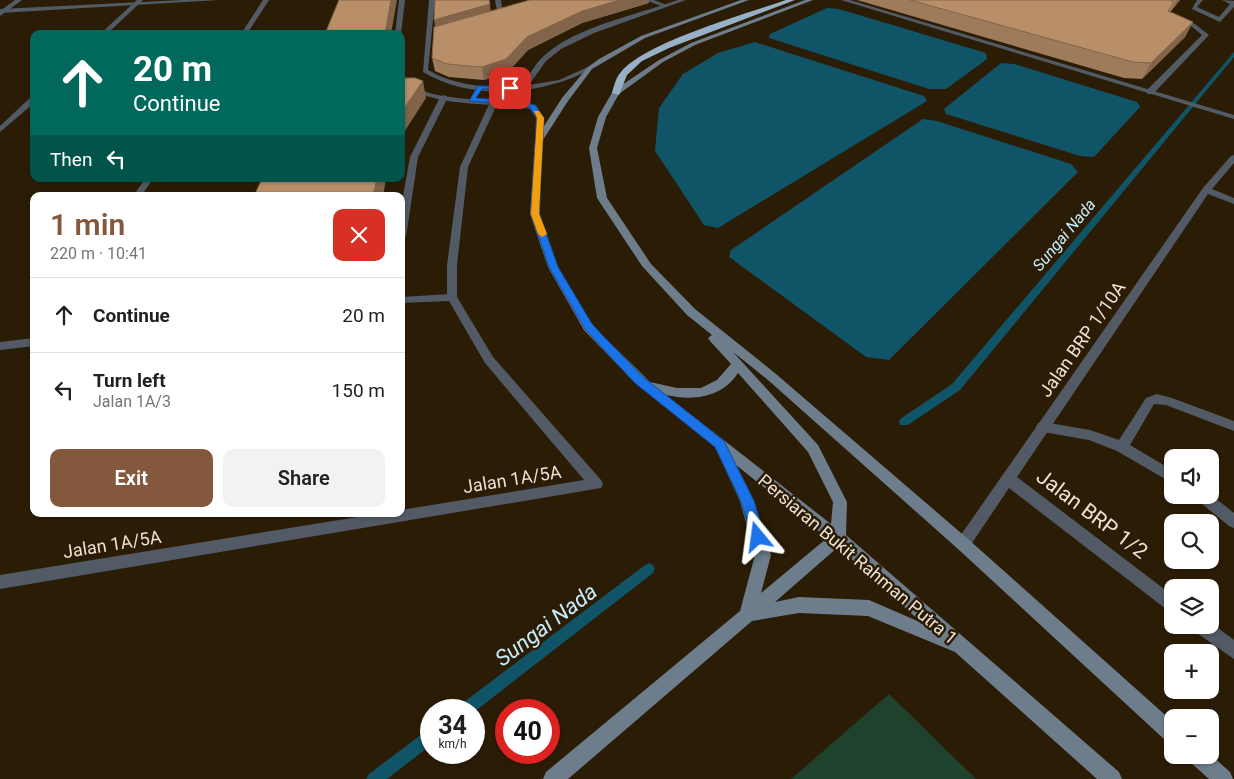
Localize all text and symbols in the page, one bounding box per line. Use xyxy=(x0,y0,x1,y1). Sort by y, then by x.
text: 20 m xyxy=(133,49,212,90)
icon: ahead xyxy=(50,50,115,115)
pin xyxy=(489,67,531,109)
icon: arrive xyxy=(496,74,524,102)
text: Continue xyxy=(133,91,221,116)
icon: left xyxy=(102,145,130,173)
text: Then xyxy=(50,148,92,171)
water label: Sungai Nada xyxy=(1028,195,1100,275)
text: 1 min xyxy=(50,207,125,242)
button: close xyxy=(333,209,385,261)
text: 220 m · 10:41 xyxy=(50,244,147,263)
street label: Jalan BRP 1/10A xyxy=(1034,277,1130,401)
icon: ahead xyxy=(50,301,78,329)
text: Continue xyxy=(93,304,170,327)
text: 20 m xyxy=(342,304,385,327)
text: Turn left xyxy=(93,369,166,392)
icon: left xyxy=(50,376,78,404)
text: 150 m xyxy=(332,379,385,402)
text: Jalan 1A/3 xyxy=(93,392,171,411)
button: Exit xyxy=(50,449,213,507)
button: Share xyxy=(223,449,385,507)
map controls xyxy=(1164,449,1219,764)
button: sound xyxy=(1164,449,1219,504)
street label: Jalan 1A/5A xyxy=(461,461,563,497)
street label: Jalan BRP 1/2 xyxy=(1032,464,1153,564)
street label: Persiaran Bukit Rahman Putra 1 xyxy=(754,470,962,648)
position arrow xyxy=(731,510,783,562)
button: search xyxy=(1164,514,1219,569)
street label: Jalan 1A/5A xyxy=(61,526,163,562)
water label: Sungai Nada xyxy=(490,579,602,671)
button: layers xyxy=(1164,579,1219,634)
button: + xyxy=(1164,644,1219,699)
speed limit sign: 40 xyxy=(495,699,560,764)
button: − xyxy=(1164,709,1219,764)
text: 34 xyxy=(438,711,467,740)
text: km/h xyxy=(438,737,467,751)

